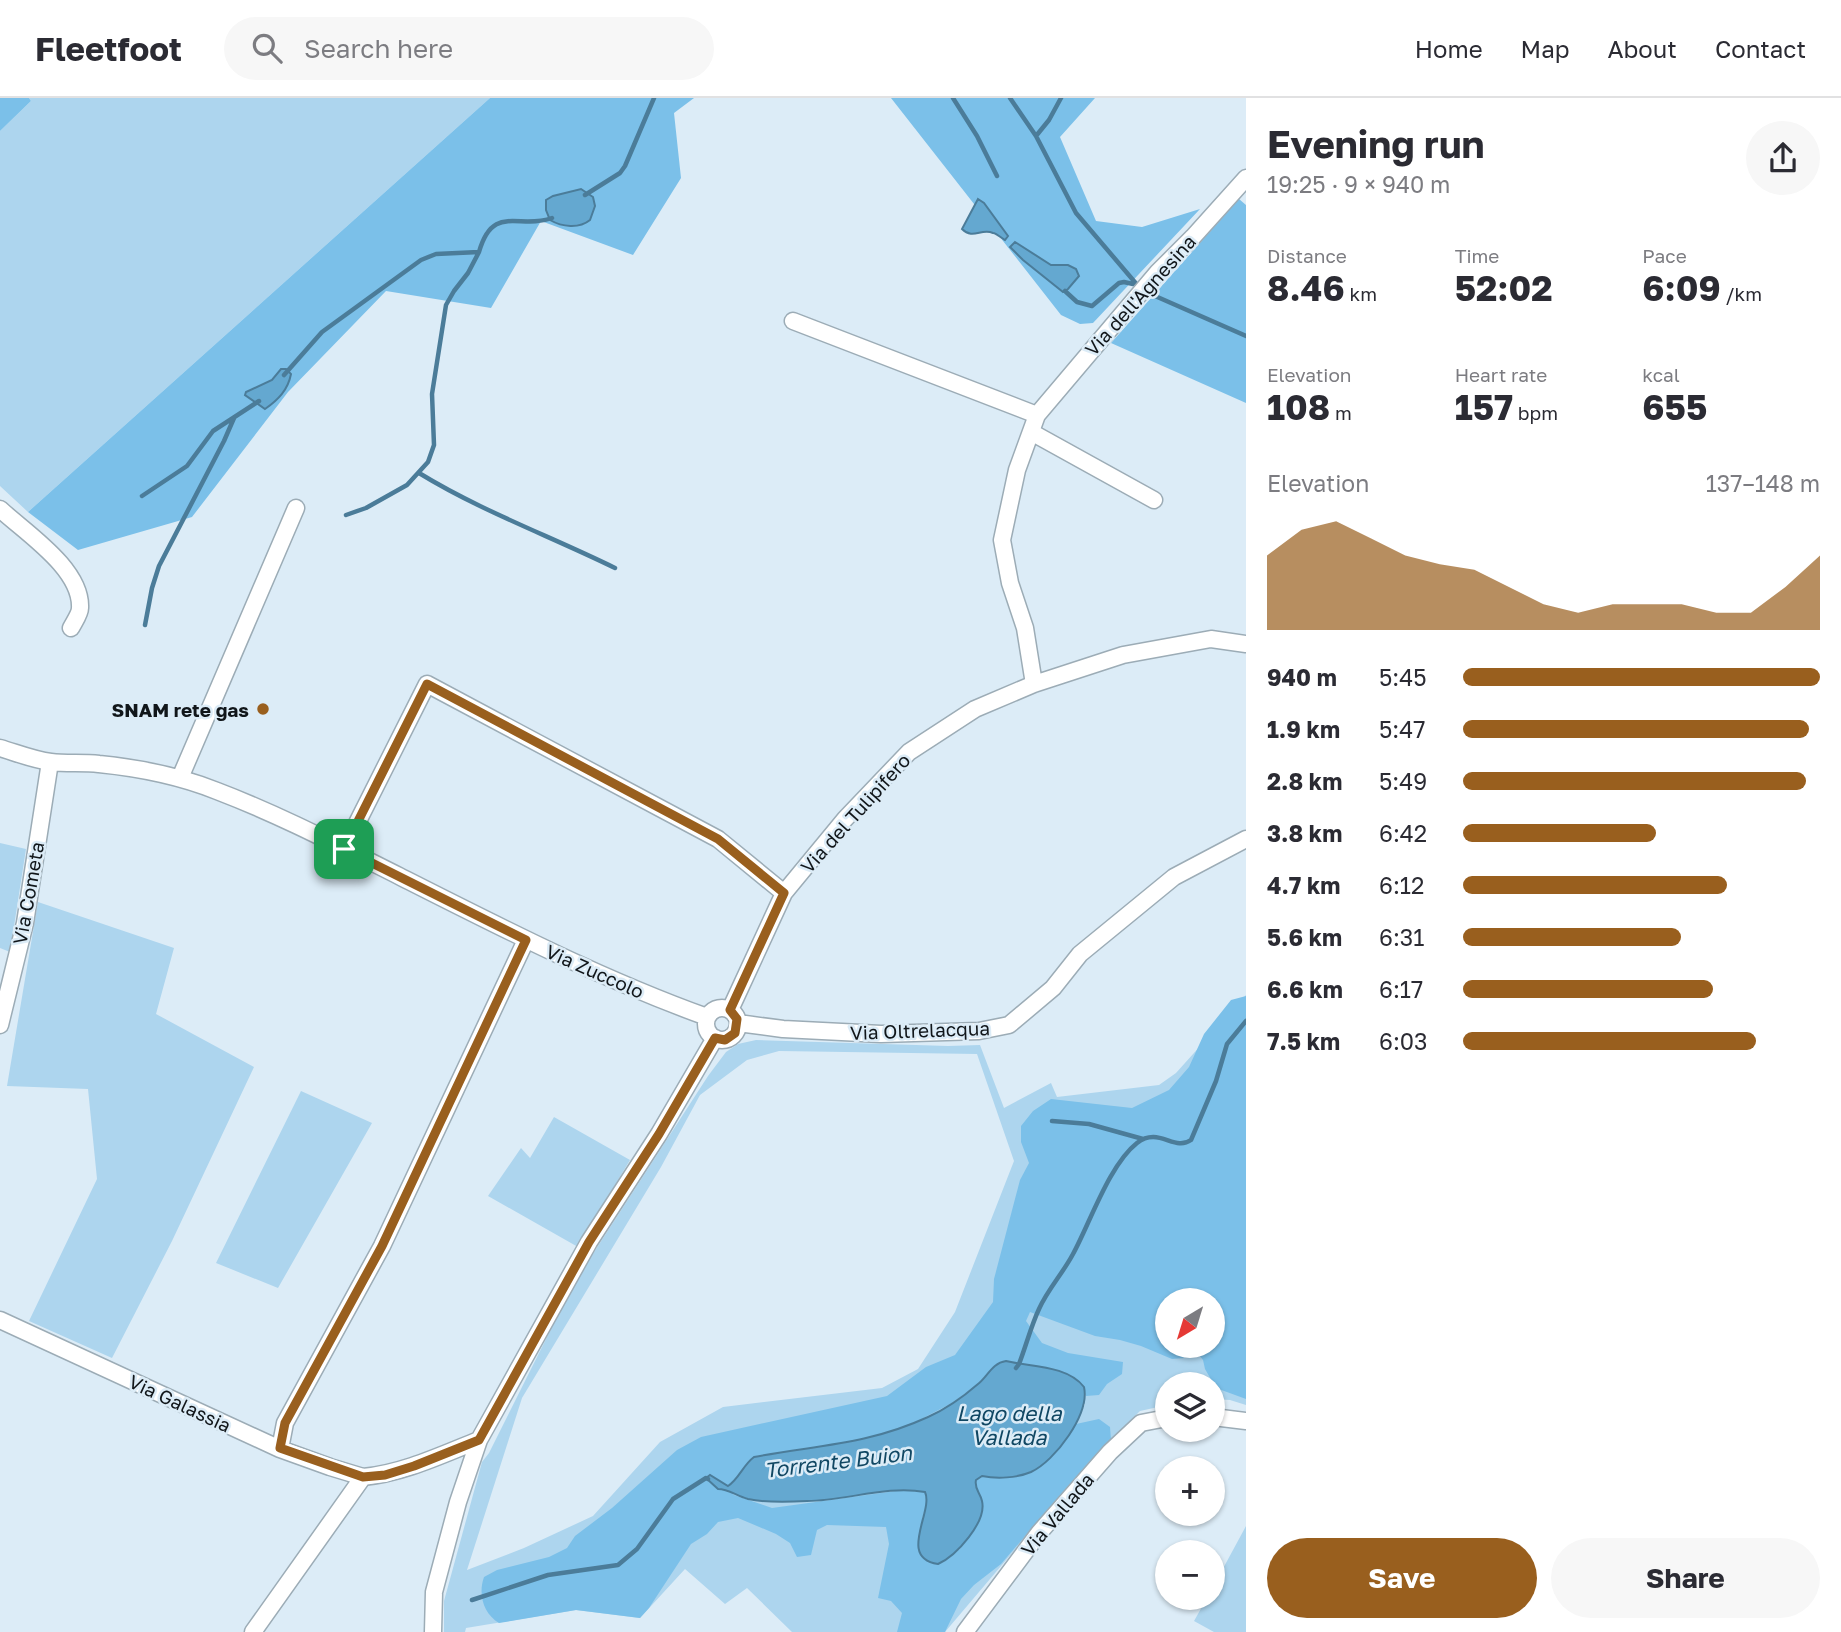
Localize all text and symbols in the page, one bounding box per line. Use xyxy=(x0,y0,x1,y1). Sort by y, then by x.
search box xyxy=(224,17,714,80)
text: Fleetfoot xyxy=(35,29,182,68)
icon: search xyxy=(248,29,286,67)
text: Search here xyxy=(304,33,453,64)
text: Home xyxy=(1415,34,1483,63)
text: Map xyxy=(1521,34,1570,63)
text: About xyxy=(1608,34,1677,63)
text: Contact xyxy=(1715,34,1806,63)
text: Evening run xyxy=(1267,121,1485,166)
button: share xyxy=(1746,121,1820,195)
text: 19:25 · 9 × 940 m xyxy=(1267,170,1450,198)
street label: Via dell'Agnesina xyxy=(1080,230,1200,360)
text: Distance xyxy=(1267,244,1347,267)
text: Time xyxy=(1455,244,1499,267)
text: Pace xyxy=(1642,244,1687,267)
text: 8.46 xyxy=(1267,267,1345,309)
text: 52:02 xyxy=(1455,267,1553,309)
text: 6:09 xyxy=(1642,267,1721,309)
text: km xyxy=(1345,282,1377,305)
text: /km xyxy=(1721,282,1762,305)
text: Elevation xyxy=(1267,363,1352,386)
text: Heart rate xyxy=(1455,363,1547,386)
text: kcal xyxy=(1642,363,1680,386)
text: 108 xyxy=(1267,386,1330,428)
text: 157 xyxy=(1455,386,1513,428)
text: 655 xyxy=(1642,386,1707,428)
text: m xyxy=(1330,401,1352,424)
text: bpm xyxy=(1513,401,1558,424)
text: Elevation xyxy=(1267,469,1369,497)
text: 137–148 m xyxy=(1706,469,1820,497)
text: 940 m xyxy=(1267,663,1337,691)
text: 5:45 xyxy=(1379,663,1427,691)
place label: SNAM rete gas xyxy=(112,698,249,721)
marker: SNAM rete gas xyxy=(255,701,271,717)
text: 1.9 km xyxy=(1267,715,1340,743)
text: 5:47 xyxy=(1379,715,1425,743)
street label: Via del Tulipifero xyxy=(795,749,915,877)
text: 2.8 km xyxy=(1267,767,1342,795)
text: 5:49 xyxy=(1379,767,1427,795)
pin xyxy=(314,819,374,879)
text: 3.8 km xyxy=(1267,819,1342,847)
text: 6:42 xyxy=(1379,819,1427,847)
icon: arrive xyxy=(325,830,363,868)
street label: Via Cometa xyxy=(8,840,48,946)
text: 4.7 km xyxy=(1267,871,1341,899)
text: 6:12 xyxy=(1379,871,1424,899)
text: 5.6 km xyxy=(1267,923,1342,951)
text: 6:31 xyxy=(1379,923,1424,951)
street label: Via Zuccolo xyxy=(542,939,648,1003)
text: 6.6 km xyxy=(1267,975,1343,1003)
text: 6:17 xyxy=(1379,975,1423,1003)
street label: Via Oltrelacqua xyxy=(850,1016,990,1044)
text: 7.5 km xyxy=(1267,1027,1340,1055)
text: 6:03 xyxy=(1379,1027,1428,1055)
north arrow xyxy=(1155,1288,1225,1358)
map controls xyxy=(1155,1288,1225,1610)
street label: Via Galassia xyxy=(125,1369,235,1437)
button: layers xyxy=(1155,1372,1225,1442)
water label: Lago della Vallada xyxy=(956,1400,1063,1450)
water label: Torrente Buion xyxy=(763,1439,914,1483)
button: + xyxy=(1155,1456,1225,1526)
street label: Via Vallada xyxy=(1016,1468,1098,1560)
button: Save xyxy=(1267,1538,1537,1618)
button: Share xyxy=(1551,1538,1820,1618)
button: − xyxy=(1155,1540,1225,1610)

